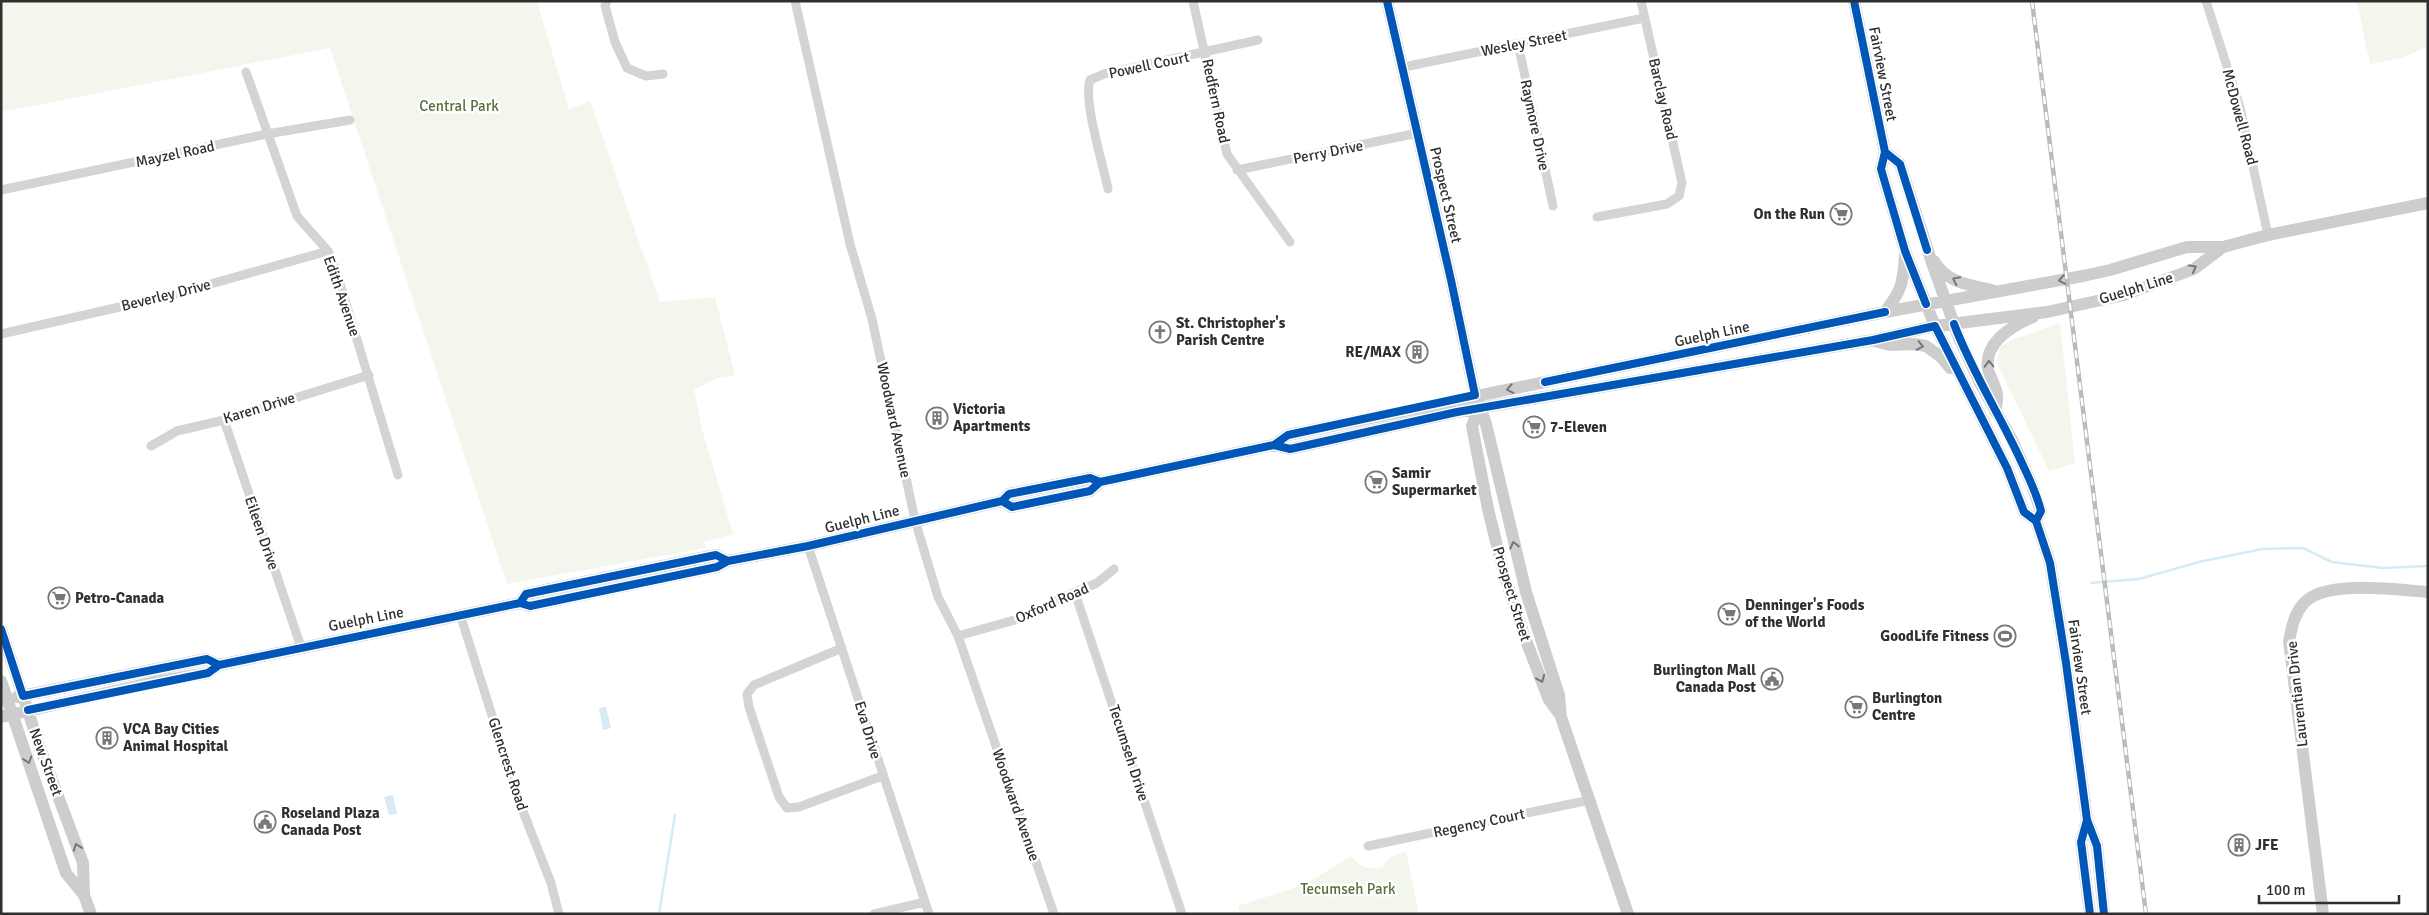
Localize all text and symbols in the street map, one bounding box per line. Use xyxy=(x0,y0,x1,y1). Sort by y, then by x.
street label: Fairview Street xyxy=(1865,25,1901,123)
street label: Wesley Street xyxy=(1479,26,1569,60)
street label: Powell Court xyxy=(1107,48,1191,82)
street label: Barclay Road xyxy=(1645,56,1681,142)
street label: Redfern Road xyxy=(1198,57,1234,145)
street label: McDowell Road xyxy=(2219,67,2261,167)
street label: Raymore Drive xyxy=(1517,78,1553,172)
park label: Central Park xyxy=(419,97,499,115)
street label: Perry Drive xyxy=(1291,136,1365,168)
street label: Mayzel Road xyxy=(134,137,216,171)
street label: Prospect Street xyxy=(1426,145,1466,245)
supermarket icon: On the Run xyxy=(1829,202,1853,226)
place label: On the Run xyxy=(1754,205,1825,223)
street label: Edith Avenue xyxy=(320,253,364,339)
one-way arrow xyxy=(2188,264,2197,274)
street label: Guelph Line xyxy=(2097,268,2175,308)
one-way arrow xyxy=(2058,274,2067,284)
street label: Beverley Drive xyxy=(119,275,213,315)
one-way arrow xyxy=(1952,276,1961,286)
place label: St. Christopher's Parish Centre xyxy=(1176,314,1286,349)
street label: Guelph Line xyxy=(1673,317,1751,351)
church icon: St. Christopher's Parish Centre xyxy=(1148,320,1172,344)
building icon: RE/MAX xyxy=(1405,340,1429,364)
one-way arrow xyxy=(1916,340,1925,350)
place label: RE/MAX xyxy=(1345,343,1402,361)
one-way arrow xyxy=(1984,359,1994,367)
street label: Woodward Avenue xyxy=(873,361,915,479)
one-way arrow xyxy=(1506,383,1514,393)
street label: Karen Drive xyxy=(221,389,297,427)
place label: Victoria Apartments xyxy=(953,400,1031,435)
building icon: Victoria Apartments xyxy=(925,406,949,430)
supermarket icon: 7-Eleven xyxy=(1522,415,1546,439)
place label: 7-Eleven xyxy=(1550,418,1607,436)
place label: Samir Supermarket xyxy=(1392,464,1477,499)
supermarket icon: Samir Supermarket xyxy=(1364,470,1388,494)
street label: Eileen Drive xyxy=(241,494,283,572)
street label: Guelph Line xyxy=(823,501,901,537)
one-way arrow xyxy=(1509,540,1520,549)
street label: Prospect Street xyxy=(1489,544,1535,644)
street label: Oxford Road xyxy=(1013,579,1091,627)
supermarket icon: Petro-Canada xyxy=(47,586,71,610)
place label: Petro-Canada xyxy=(75,589,165,607)
place label: Denninger's Foods of the World xyxy=(1745,596,1865,631)
supermarket icon: Denninger's Foods of the World xyxy=(1717,602,1741,626)
street label: Guelph Line xyxy=(327,603,405,635)
street label: Fairview Street xyxy=(2064,618,2096,716)
sports icon: GoodLife Fitness xyxy=(1993,624,2017,648)
place label: GoodLife Fitness xyxy=(1880,627,1989,645)
street label: Laurentian Drive xyxy=(2282,640,2312,748)
place label: Burlington Mall Canada Post xyxy=(1653,661,1756,696)
public building icon: Burlington Mall Canada Post xyxy=(1760,667,1784,691)
one-way arrow xyxy=(1535,674,1545,682)
place label: Burlington Centre xyxy=(1872,689,1942,724)
supermarket icon: Burlington Centre xyxy=(1844,695,1868,719)
street label: Eva Drive xyxy=(851,699,885,761)
street label: Tecumseh Drive xyxy=(1105,703,1153,803)
street label: Glencrest Road xyxy=(485,715,532,813)
place label: VCA Bay Cities Animal Hospital xyxy=(123,720,229,755)
street label: New Street xyxy=(25,726,67,798)
building icon: VCA Bay Cities Animal Hospital xyxy=(95,726,119,750)
street label: Woodward Avenue xyxy=(988,746,1044,864)
one-way arrow xyxy=(22,755,32,764)
place label: Roseland Plaza Canada Post xyxy=(281,804,380,839)
street label: Regency Court xyxy=(1431,804,1527,842)
public building icon: Roseland Plaza Canada Post xyxy=(253,810,277,834)
building icon: JFE xyxy=(2227,833,2251,857)
place label: JFE xyxy=(2255,836,2279,854)
one-way arrow xyxy=(73,843,83,852)
scale bar xyxy=(2259,872,2399,904)
park label: Tecumseh Park xyxy=(1300,880,1396,898)
text: 100 m xyxy=(2266,881,2306,899)

